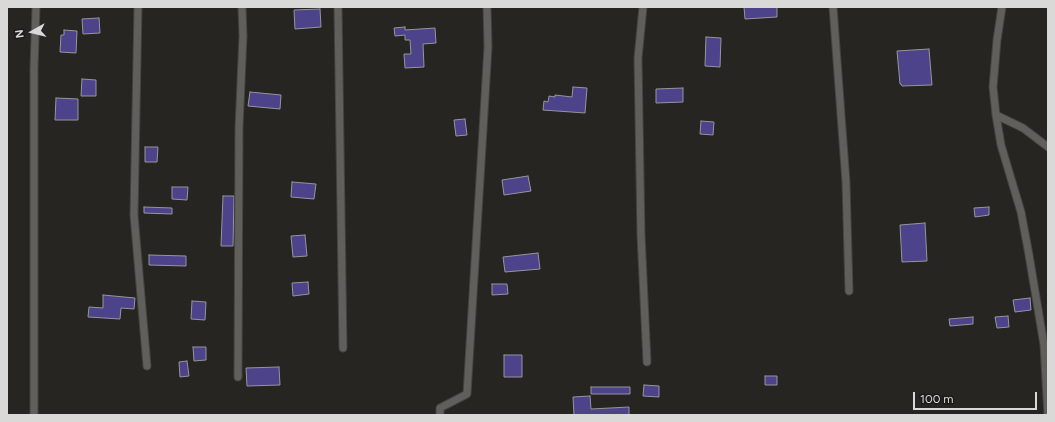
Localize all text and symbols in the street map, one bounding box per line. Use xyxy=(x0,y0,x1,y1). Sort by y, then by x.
north arrow xyxy=(12,12,52,52)
text: N xyxy=(13,29,27,39)
scale bar xyxy=(915,384,1039,410)
text: 100 m xyxy=(920,392,954,406)

